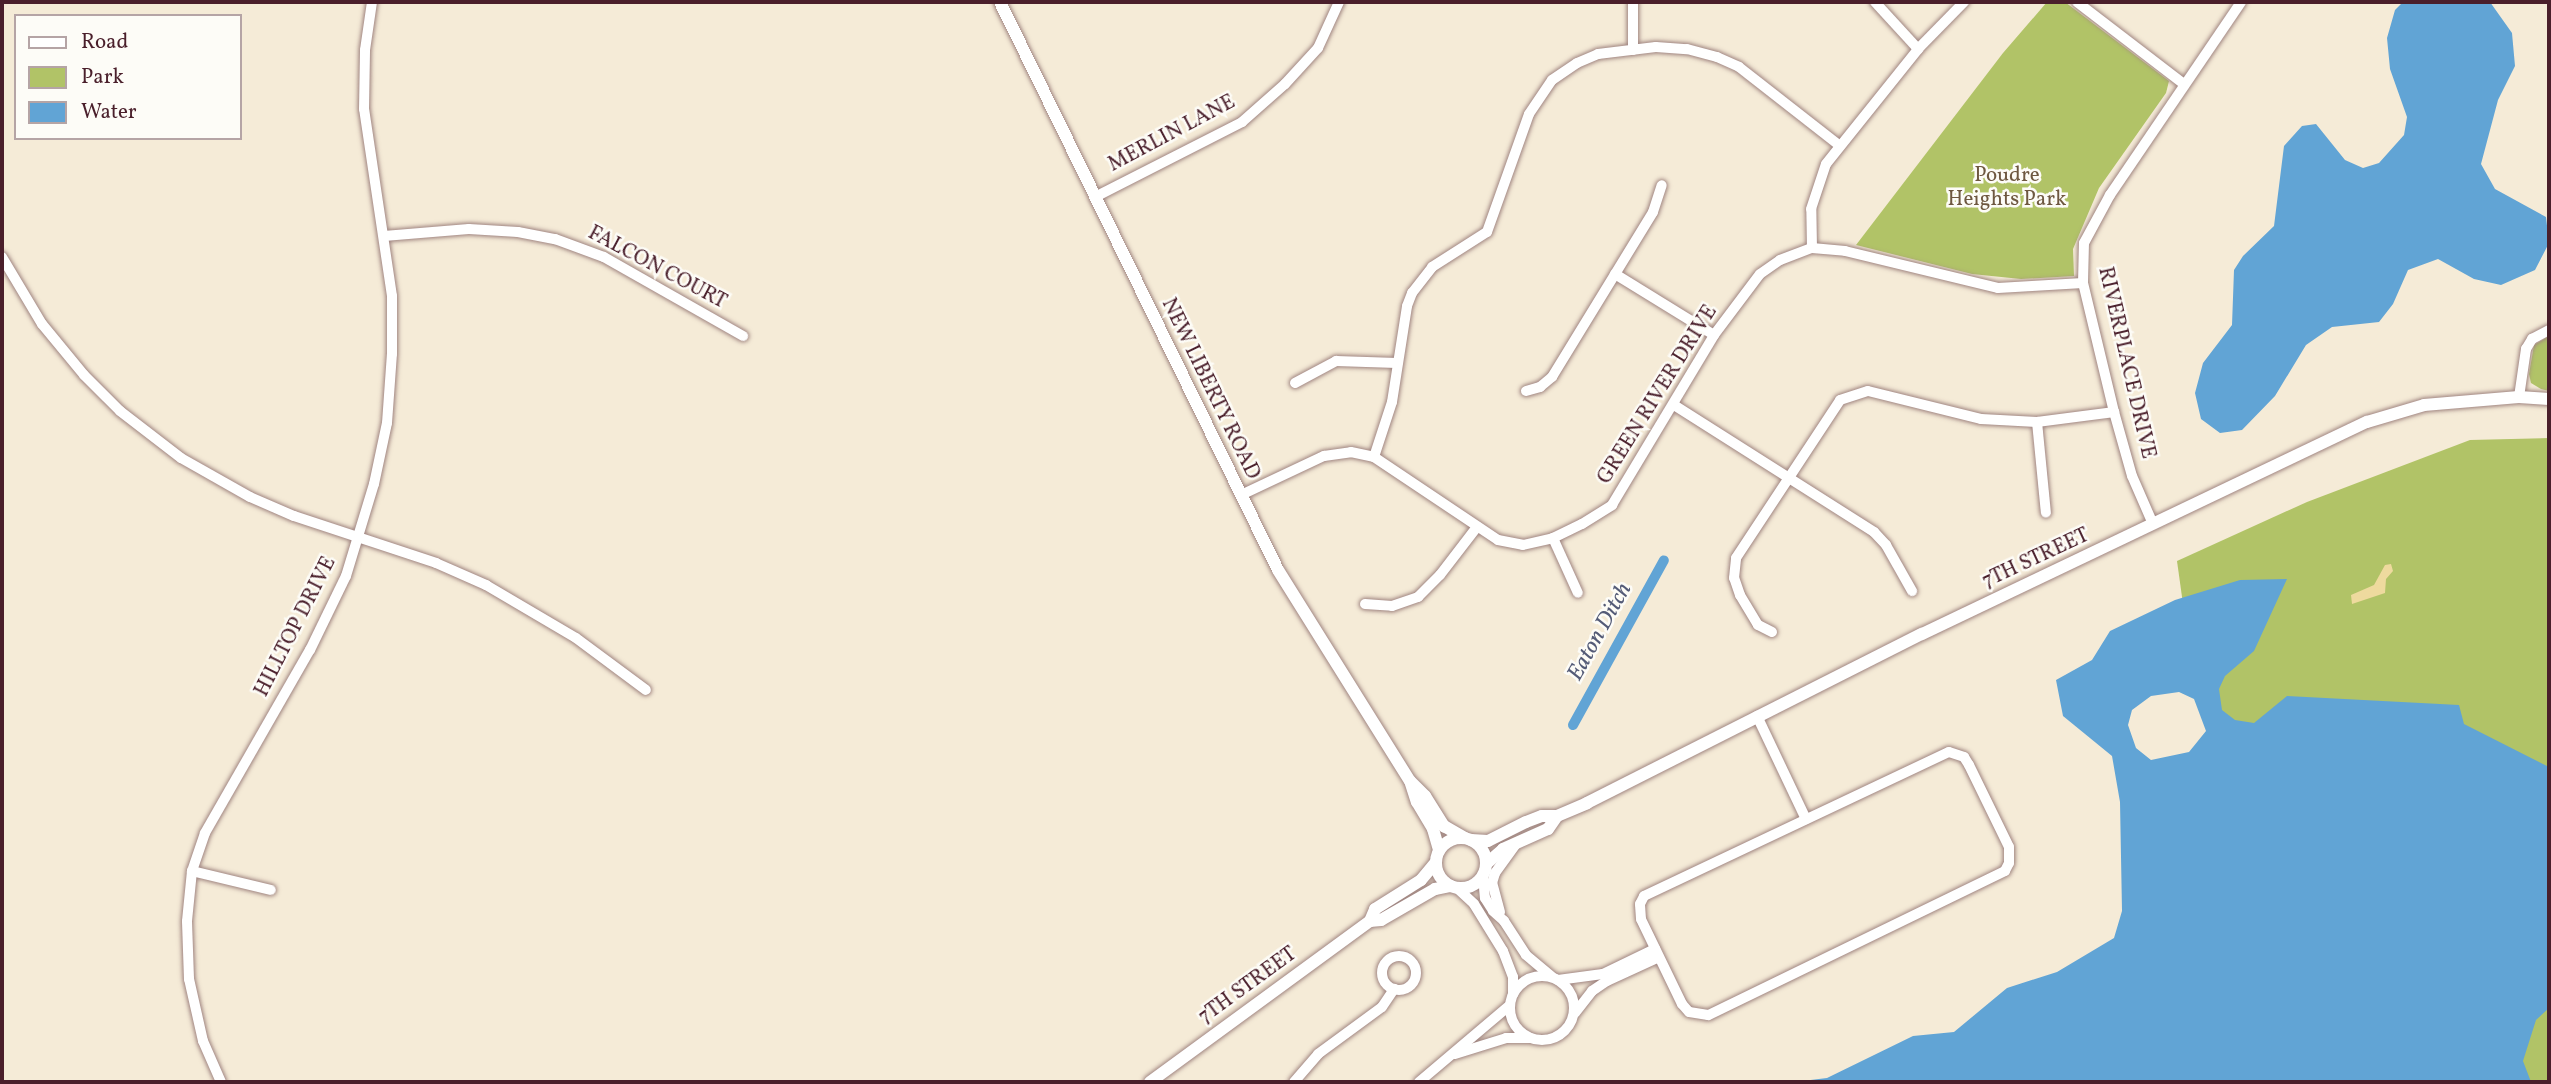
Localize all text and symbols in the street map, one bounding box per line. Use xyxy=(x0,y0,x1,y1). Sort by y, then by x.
legend xyxy=(14,14,242,140)
text: Road xyxy=(81,28,128,57)
text: Park xyxy=(81,63,124,92)
street label: MERLIN LANE xyxy=(1104,90,1240,178)
text: Water xyxy=(81,98,137,127)
park label: Poudre Heights Park xyxy=(1948,163,2066,213)
street label: FALCON COURT xyxy=(583,221,731,315)
street label: RIVERPLACE DRIVE xyxy=(2092,265,2160,461)
street label: NEW LIBERTY ROAD xyxy=(1155,294,1265,484)
street label: GREEN RIVER DRIVE xyxy=(1593,301,1723,489)
street label: 7TH STREET xyxy=(1979,523,2093,595)
street label: HILLTOP DRIVE xyxy=(250,553,342,701)
water label: Eaton Ditch xyxy=(1562,578,1638,686)
street label: 7TH STREET xyxy=(1194,942,1302,1030)

